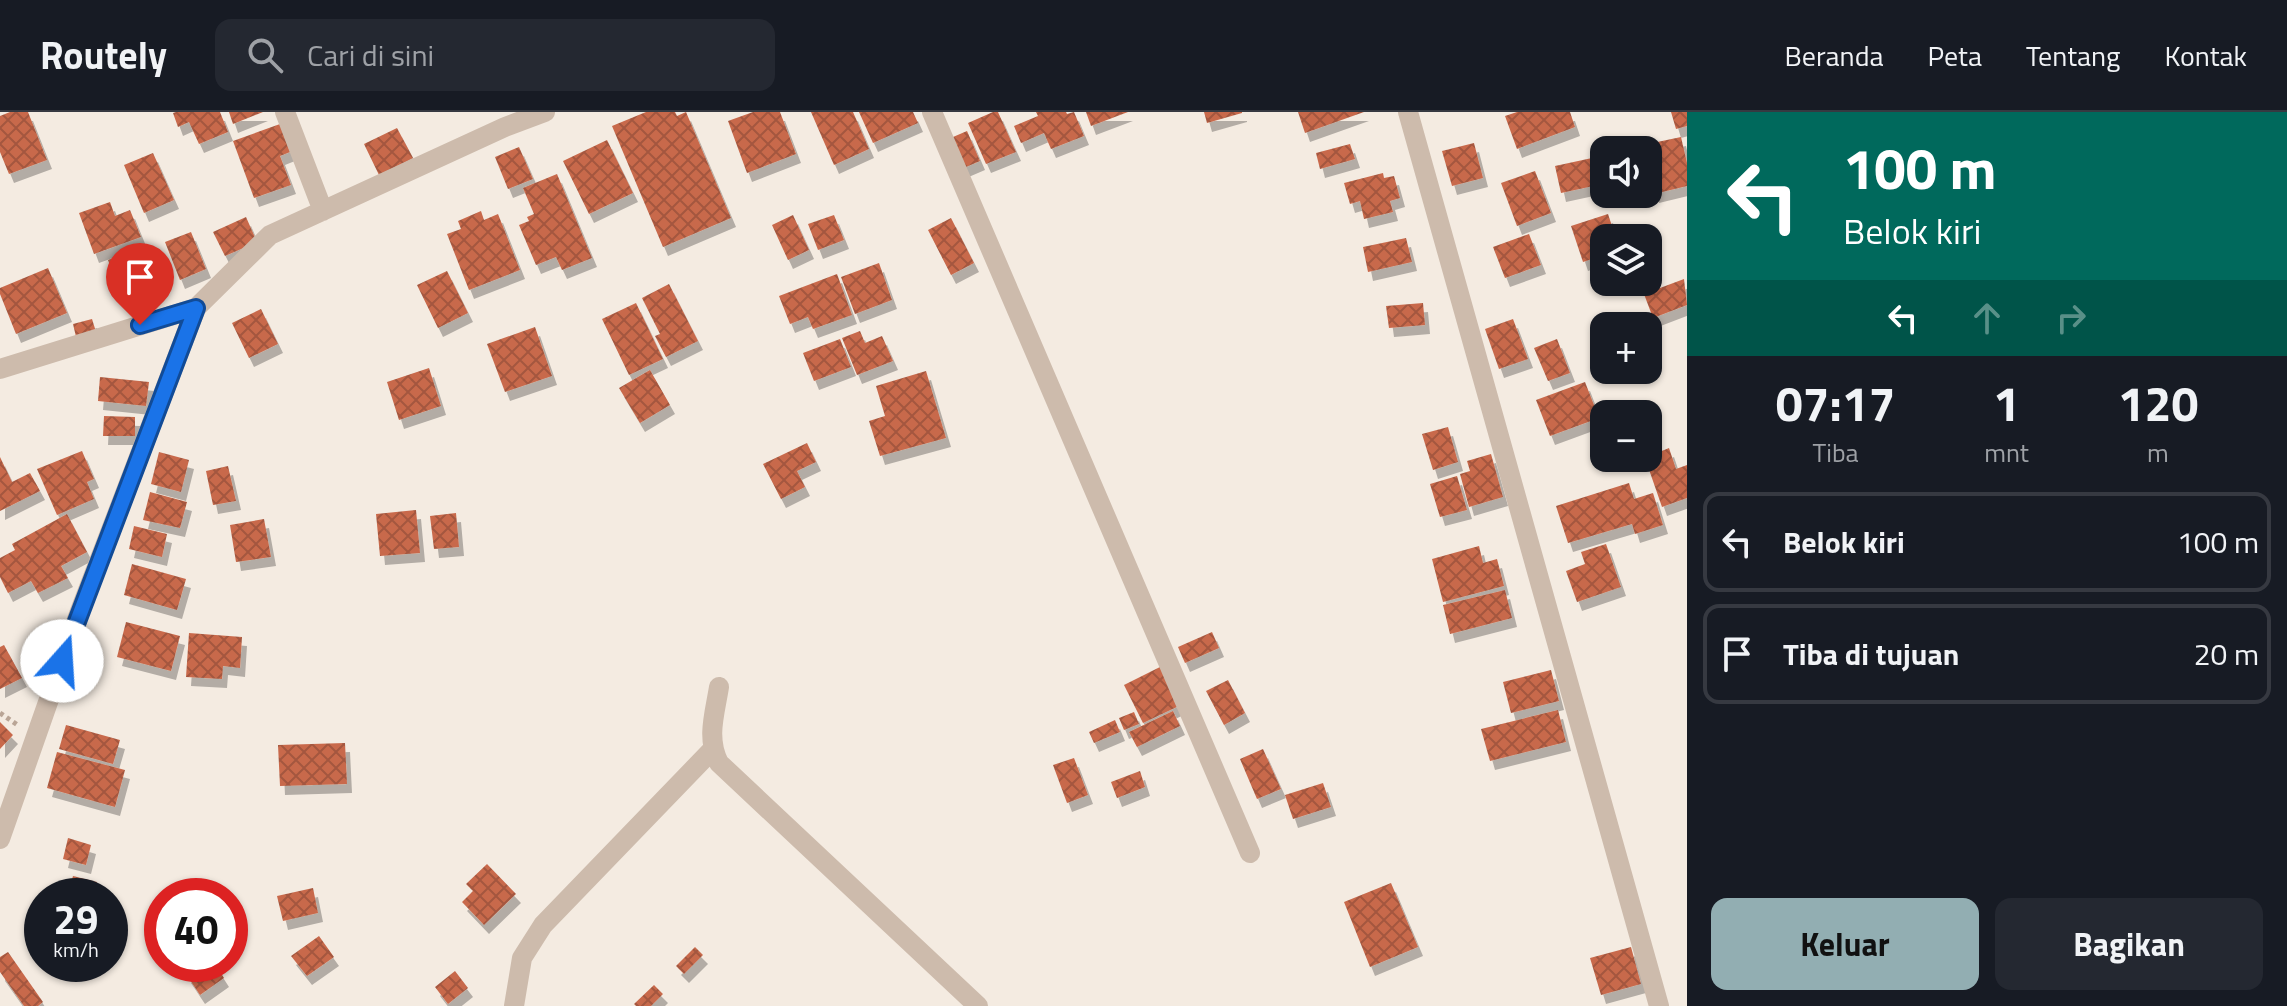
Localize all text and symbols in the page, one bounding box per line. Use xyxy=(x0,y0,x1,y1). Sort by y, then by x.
search box xyxy=(215,19,775,91)
text: Routely xyxy=(40,26,167,84)
text: Cari di sini xyxy=(307,32,434,78)
icon: search xyxy=(243,33,287,77)
text: Beranda xyxy=(1785,34,1884,77)
text: Peta xyxy=(1928,34,1982,77)
text: Tentang xyxy=(2026,34,2120,77)
text: Kontak xyxy=(2164,34,2247,77)
text: 100 m xyxy=(1843,126,1996,211)
map controls xyxy=(1590,136,1662,472)
button: sound xyxy=(1590,136,1662,208)
icon: left xyxy=(1711,144,1815,248)
text: Belok kiri xyxy=(1843,203,1981,258)
button: layers xyxy=(1590,224,1662,296)
pin xyxy=(106,243,174,325)
icon: arrive xyxy=(118,255,162,299)
icon: left xyxy=(1881,296,1925,340)
icon: ahead xyxy=(1965,296,2009,340)
icon: right xyxy=(2049,296,2093,340)
button: + xyxy=(1590,312,1662,384)
text: 07:17 xyxy=(1776,367,1896,440)
text: 1 xyxy=(1993,367,2020,440)
text: 120 xyxy=(2118,367,2198,440)
button: − xyxy=(1590,400,1662,472)
text: Tiba xyxy=(1813,433,1859,472)
text: mnt xyxy=(1984,433,2029,472)
text: m xyxy=(2147,433,2169,472)
text: Belok kiri xyxy=(1783,519,1905,565)
text: 100 m xyxy=(2177,519,2259,565)
icon: left xyxy=(1715,520,1759,564)
position arrow xyxy=(20,619,104,703)
text: Tiba di tujuan xyxy=(1783,631,1959,677)
text: 20 m xyxy=(2194,631,2259,677)
icon: arrive xyxy=(1715,632,1759,676)
speed limit sign: 40 xyxy=(144,878,248,982)
text: 29 xyxy=(54,889,98,950)
button: Keluar xyxy=(1711,898,1979,990)
button: Bagikan xyxy=(1995,898,2263,990)
text: km/h xyxy=(53,934,99,965)

